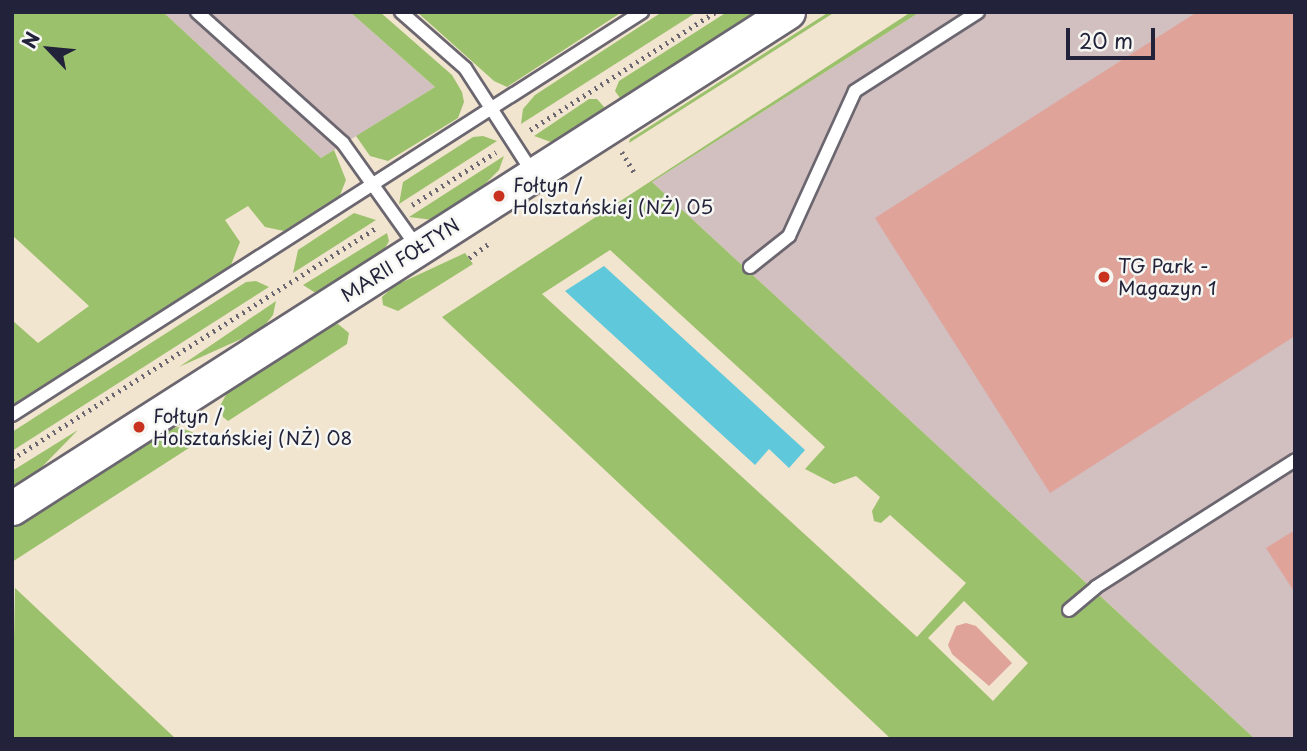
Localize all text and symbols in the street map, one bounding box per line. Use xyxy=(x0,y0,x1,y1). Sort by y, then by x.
north arrow xyxy=(14,14,84,84)
scale bar xyxy=(1069,14,1158,58)
text: 20 m xyxy=(1079,24,1133,56)
text: N xyxy=(14,27,46,53)
place label: Fołtyn / Holsztańskiej (NŻ) 05 xyxy=(513,174,713,218)
marker: Fołtyn / Holsztańskiej (NŻ) 05 xyxy=(491,188,507,204)
street label: MARII FOŁTYN xyxy=(336,213,464,307)
place label: TG Park - Magazyn 1 xyxy=(1118,255,1217,299)
marker: TG Park - Magazyn 1 xyxy=(1096,269,1112,285)
place label: Fołtyn / Holsztańskiej (NŻ) 08 xyxy=(153,405,353,449)
marker: Fołtyn / Holsztańskiej (NŻ) 08 xyxy=(131,419,147,435)

